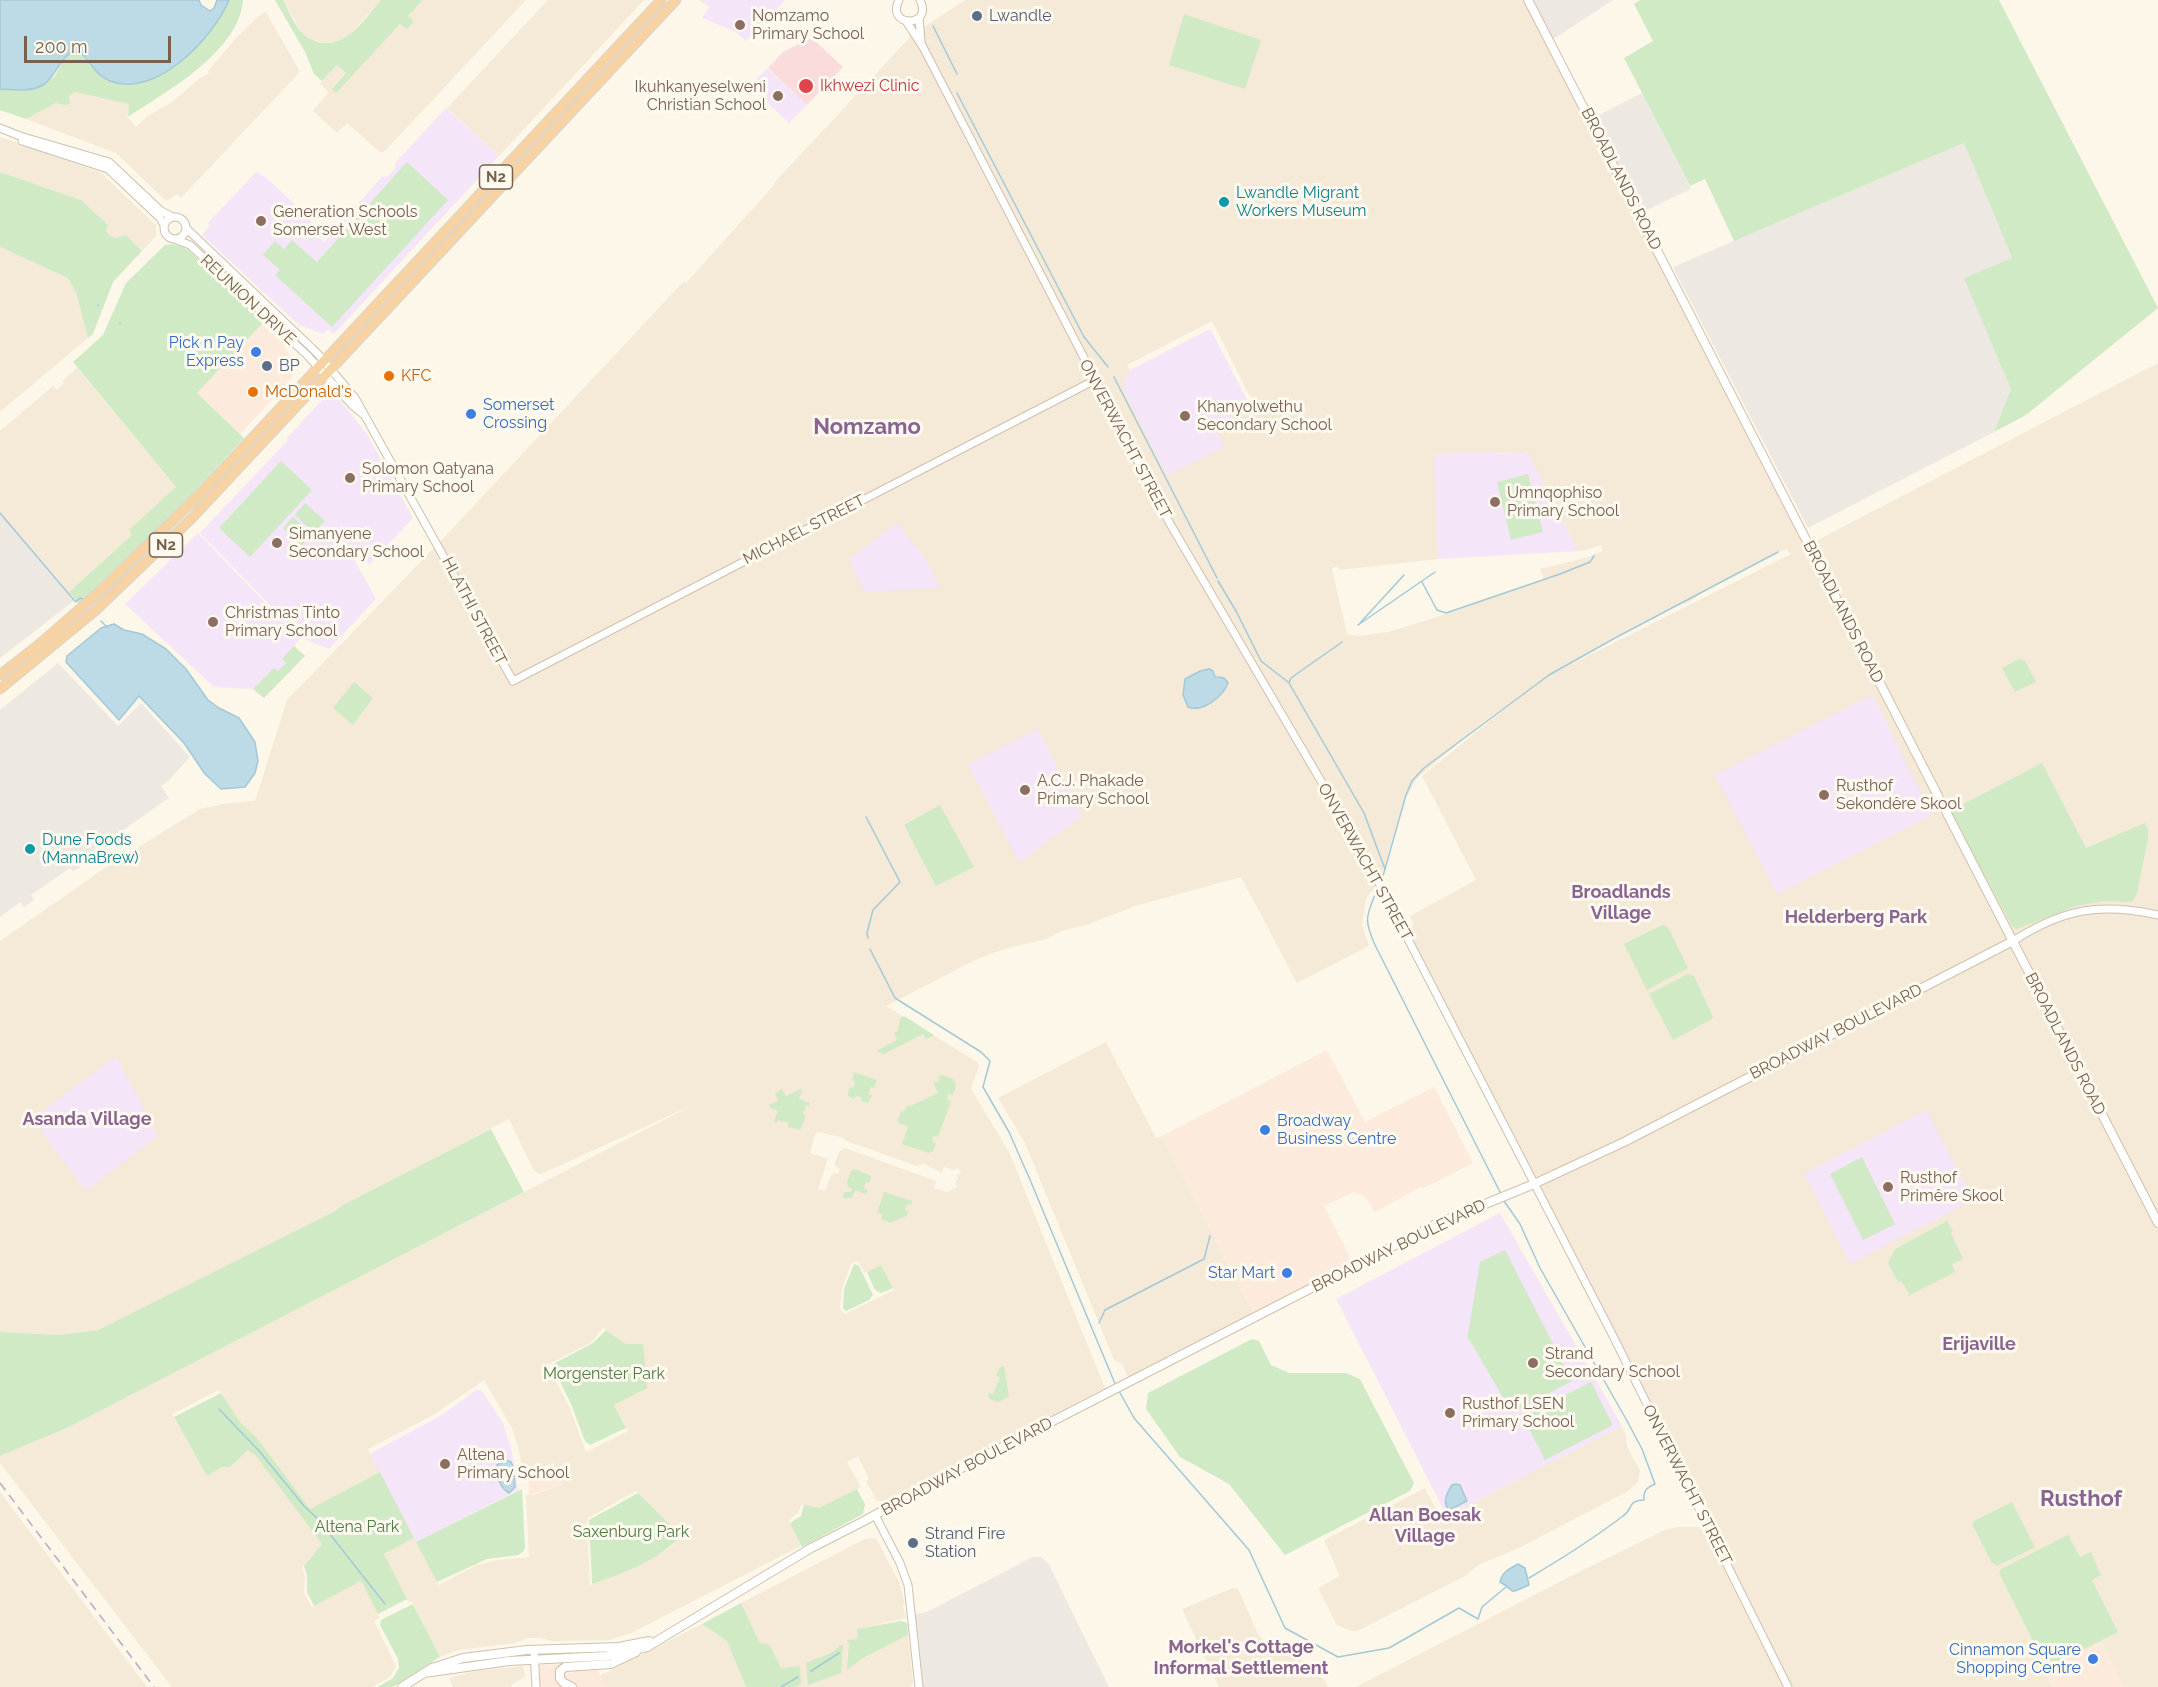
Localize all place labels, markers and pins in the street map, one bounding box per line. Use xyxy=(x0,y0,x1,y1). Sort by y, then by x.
place label: Nomzamo Primary School xyxy=(752,6,864,44)
place label: Lwandle xyxy=(989,6,1052,26)
marker: Lwandle xyxy=(970,9,984,23)
marker: Nomzamo Primary School xyxy=(733,18,747,32)
place label: Ikhwezi Clinic xyxy=(820,76,919,96)
place label: Ikuhkanyeselweni Christian School xyxy=(635,77,766,115)
marker: Ikhwezi Clinic xyxy=(797,77,815,95)
marker: Ikuhkanyeselweni Christian School xyxy=(771,89,785,103)
place label: Lwandle Migrant Workers Museum xyxy=(1236,183,1367,221)
marker: Lwandle Migrant Workers Museum xyxy=(1217,195,1231,209)
place label: Generation Schools Somerset West xyxy=(273,202,418,240)
marker: Generation Schools Somerset West xyxy=(254,214,268,228)
place label: Pick n Pay Express xyxy=(169,333,244,371)
marker: Pick n Pay Express xyxy=(249,345,263,359)
place label: BP xyxy=(279,356,300,376)
marker: BP xyxy=(260,359,274,373)
place label: KFC xyxy=(401,366,431,386)
marker: KFC xyxy=(382,369,396,383)
place label: McDonald's xyxy=(265,382,352,402)
marker: McDonald's xyxy=(246,385,260,399)
place label: Somerset Crossing xyxy=(483,395,554,433)
place label: Khanyolwethu Secondary School xyxy=(1197,397,1332,435)
marker: Somerset Crossing xyxy=(464,407,478,421)
marker: Khanyolwethu Secondary School xyxy=(1178,409,1192,423)
place label: Solomon Qatyana Primary School xyxy=(362,459,494,497)
marker: Solomon Qatyana Primary School xyxy=(343,471,357,485)
place label: Umnqophiso Primary School xyxy=(1507,483,1619,521)
marker: Umnqophiso Primary School xyxy=(1488,495,1502,509)
place label: Simanyene Secondary School xyxy=(289,524,424,562)
marker: Simanyene Secondary School xyxy=(270,536,284,550)
place label: Christmas Tinto Primary School xyxy=(225,603,340,641)
marker: Christmas Tinto Primary School xyxy=(206,615,220,629)
place label: A.C.J. Phakade Primary School xyxy=(1037,771,1149,809)
place label: Rusthof Sekondêre Skool xyxy=(1836,776,1961,814)
marker: A.C.J. Phakade Primary School xyxy=(1018,783,1032,797)
marker: Rusthof Sekondêre Skool xyxy=(1817,788,1831,802)
place label: Dune Foods (MannaBrew) xyxy=(42,830,139,868)
marker: Dune Foods (MannaBrew) xyxy=(23,842,37,856)
place label: Broadway Business Centre xyxy=(1277,1111,1396,1149)
marker: Broadway Business Centre xyxy=(1258,1123,1272,1137)
place label: Rusthof Primêre Skool xyxy=(1900,1168,2003,1206)
marker: Rusthof Primêre Skool xyxy=(1881,1180,1895,1194)
place label: Star Mart xyxy=(1208,1263,1275,1283)
marker: Star Mart xyxy=(1280,1266,1294,1280)
place label: Strand Secondary School xyxy=(1545,1344,1680,1382)
marker: Strand Secondary School xyxy=(1526,1356,1540,1370)
place label: Rusthof LSEN Primary School xyxy=(1462,1394,1574,1432)
marker: Rusthof LSEN Primary School xyxy=(1443,1406,1457,1420)
place label: Altena Primary School xyxy=(457,1445,569,1483)
marker: Altena Primary School xyxy=(438,1457,452,1471)
place label: Strand Fire Station xyxy=(925,1524,1005,1562)
marker: Strand Fire Station xyxy=(906,1536,920,1550)
place label: Cinnamon Square Shopping Centre xyxy=(1949,1640,2081,1678)
marker: Cinnamon Square Shopping Centre xyxy=(2086,1652,2100,1666)

